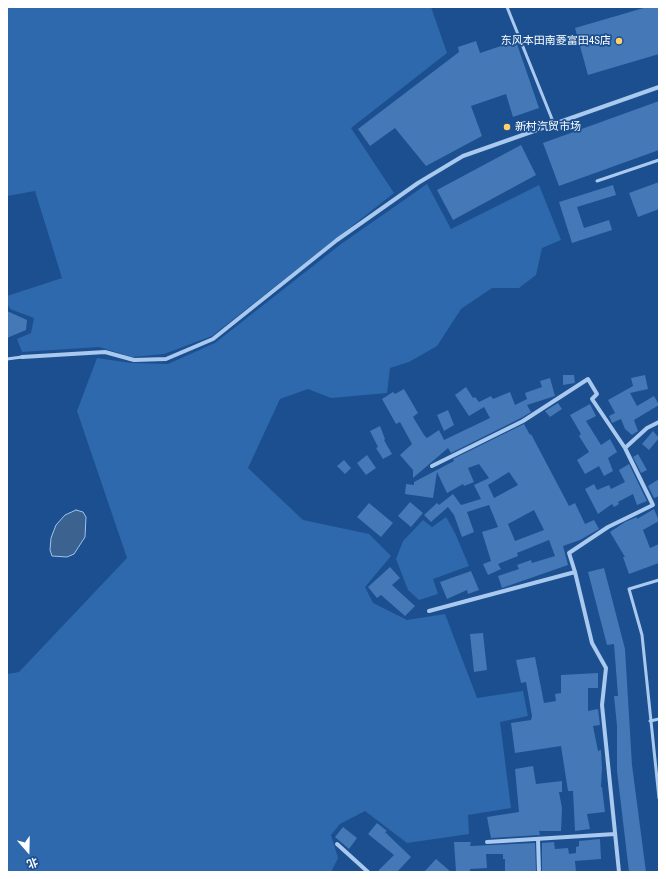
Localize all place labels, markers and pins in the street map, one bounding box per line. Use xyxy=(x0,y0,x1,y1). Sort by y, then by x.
place label: 东风本田南菱富田4S店 xyxy=(501,34,611,48)
marker: 东风本田南菱富田4S店 xyxy=(614,36,624,46)
place label: 新村汽贸市场 xyxy=(515,120,581,134)
marker: 新村汽贸市场 xyxy=(502,122,512,132)

